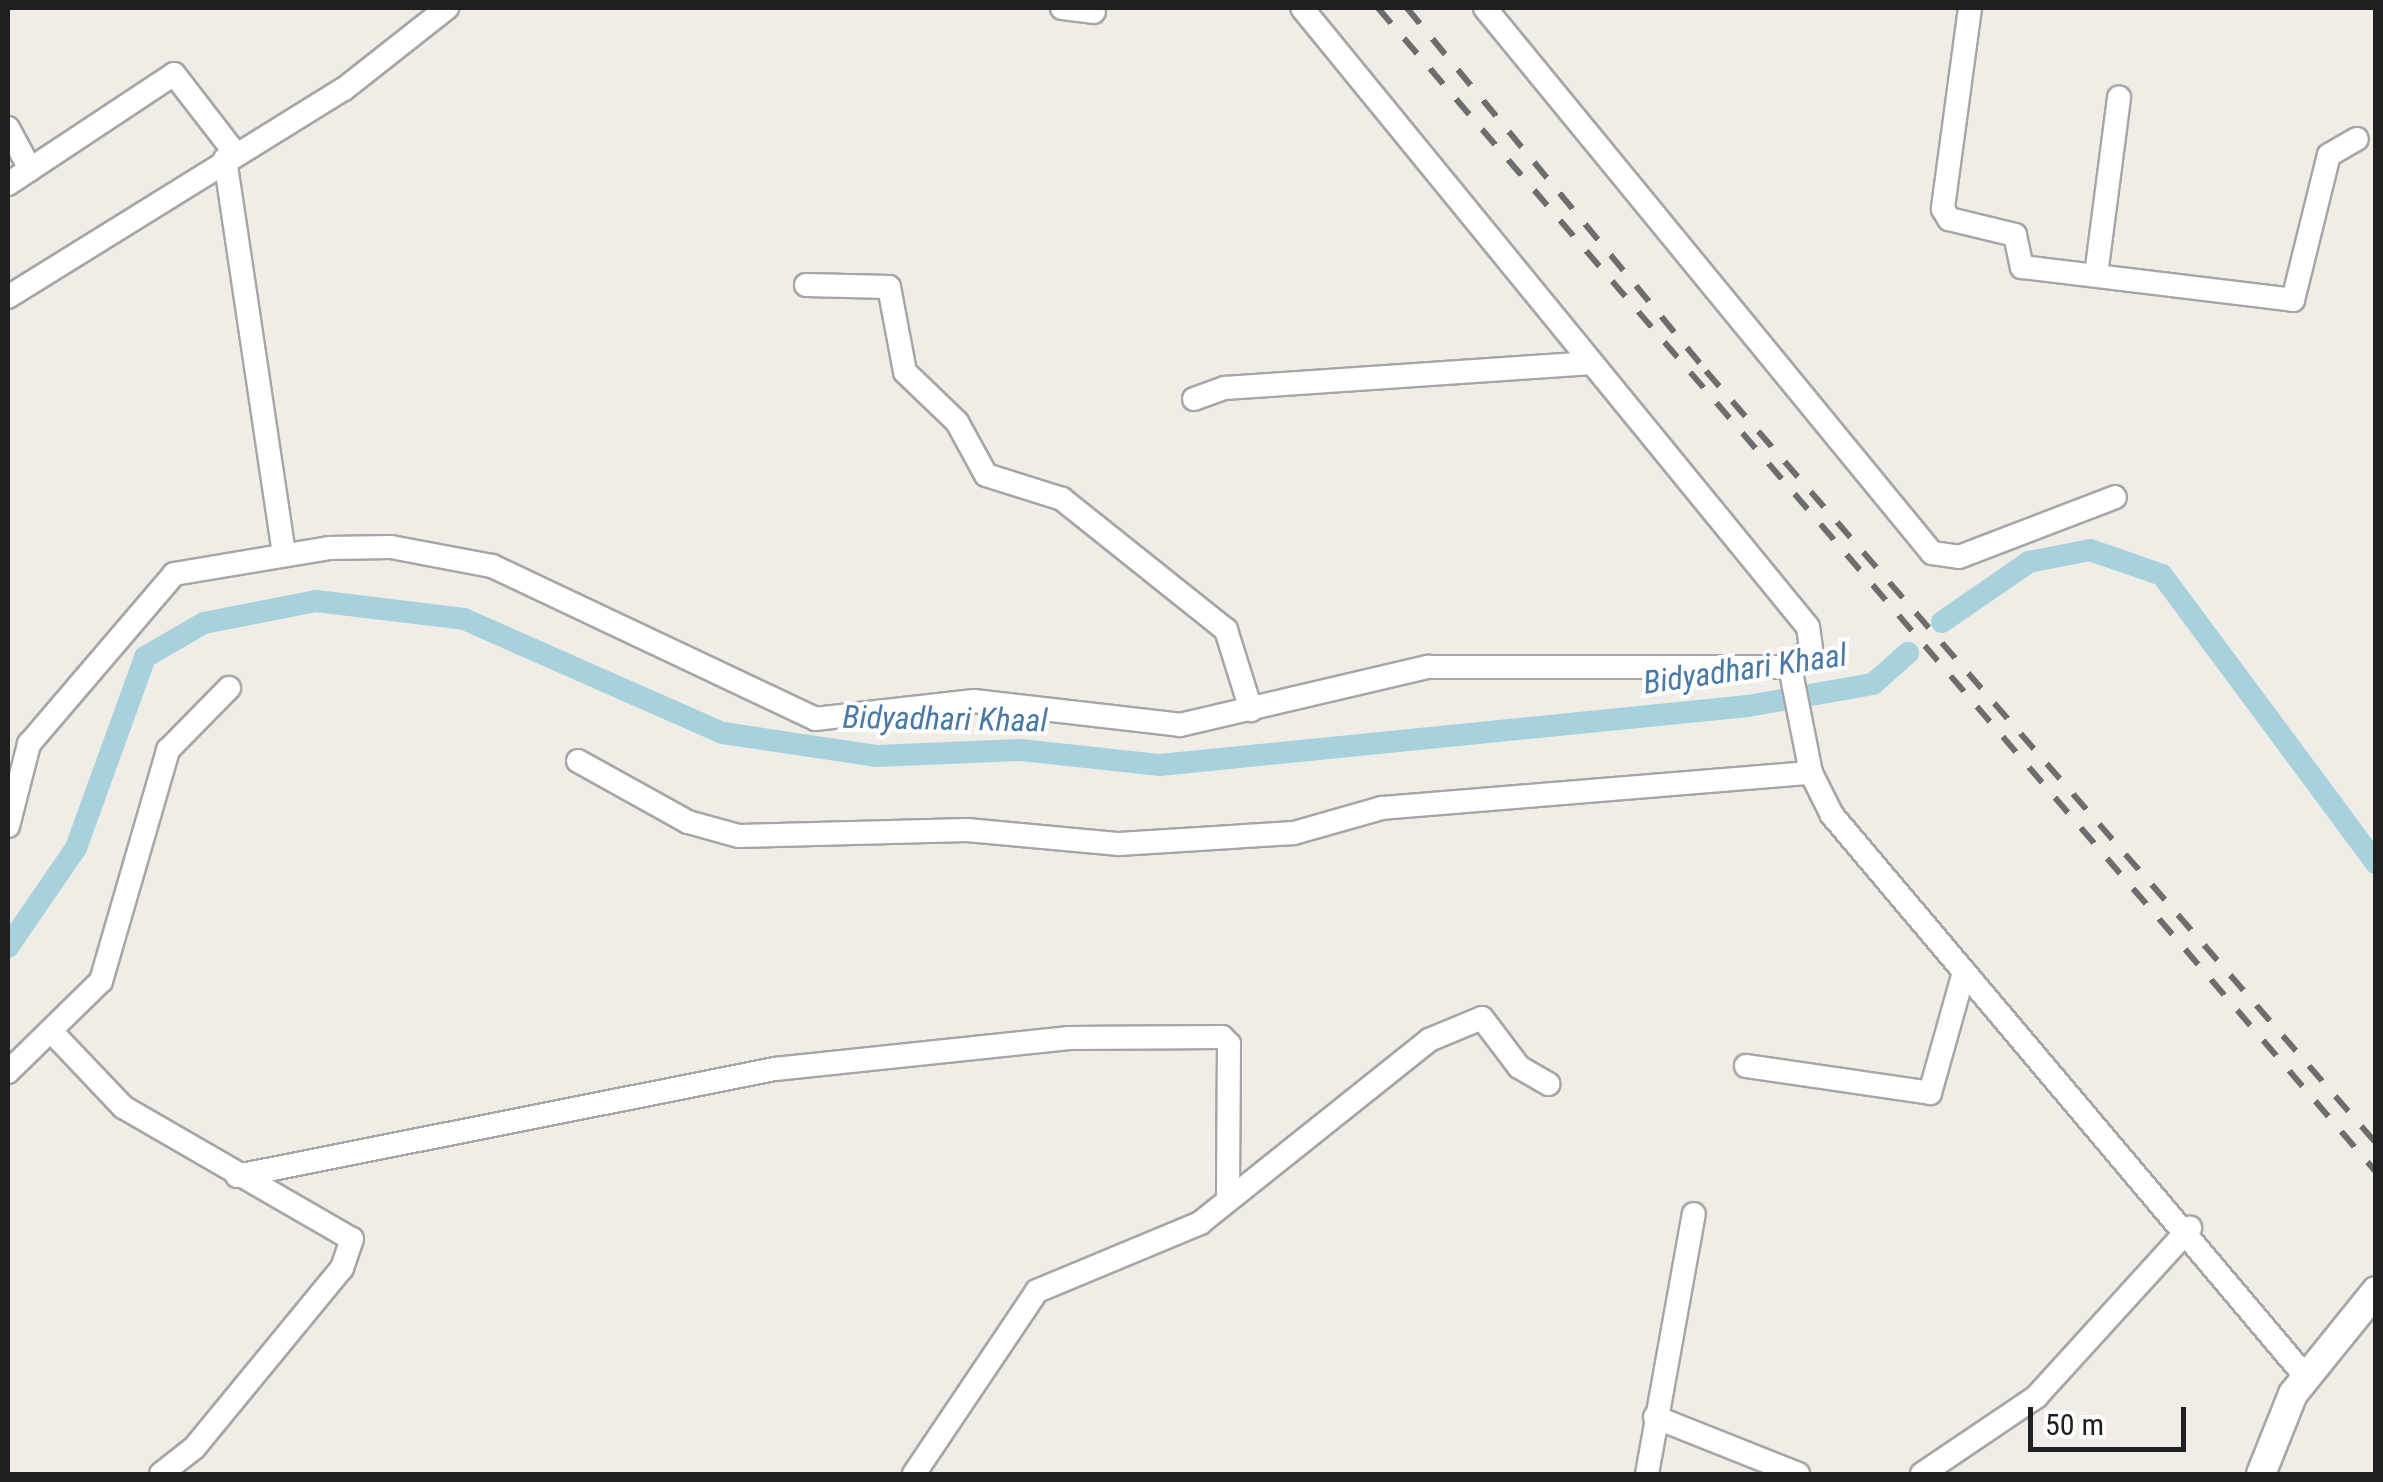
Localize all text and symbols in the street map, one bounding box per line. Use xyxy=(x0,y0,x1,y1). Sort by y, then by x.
water label: Bidyadhari Khaal xyxy=(1641,636,1849,702)
water label: Bidyadhari Khaal xyxy=(842,698,1048,740)
scale bar xyxy=(2033,1387,2190,1449)
text: 50 m xyxy=(2045,1407,2104,1442)

